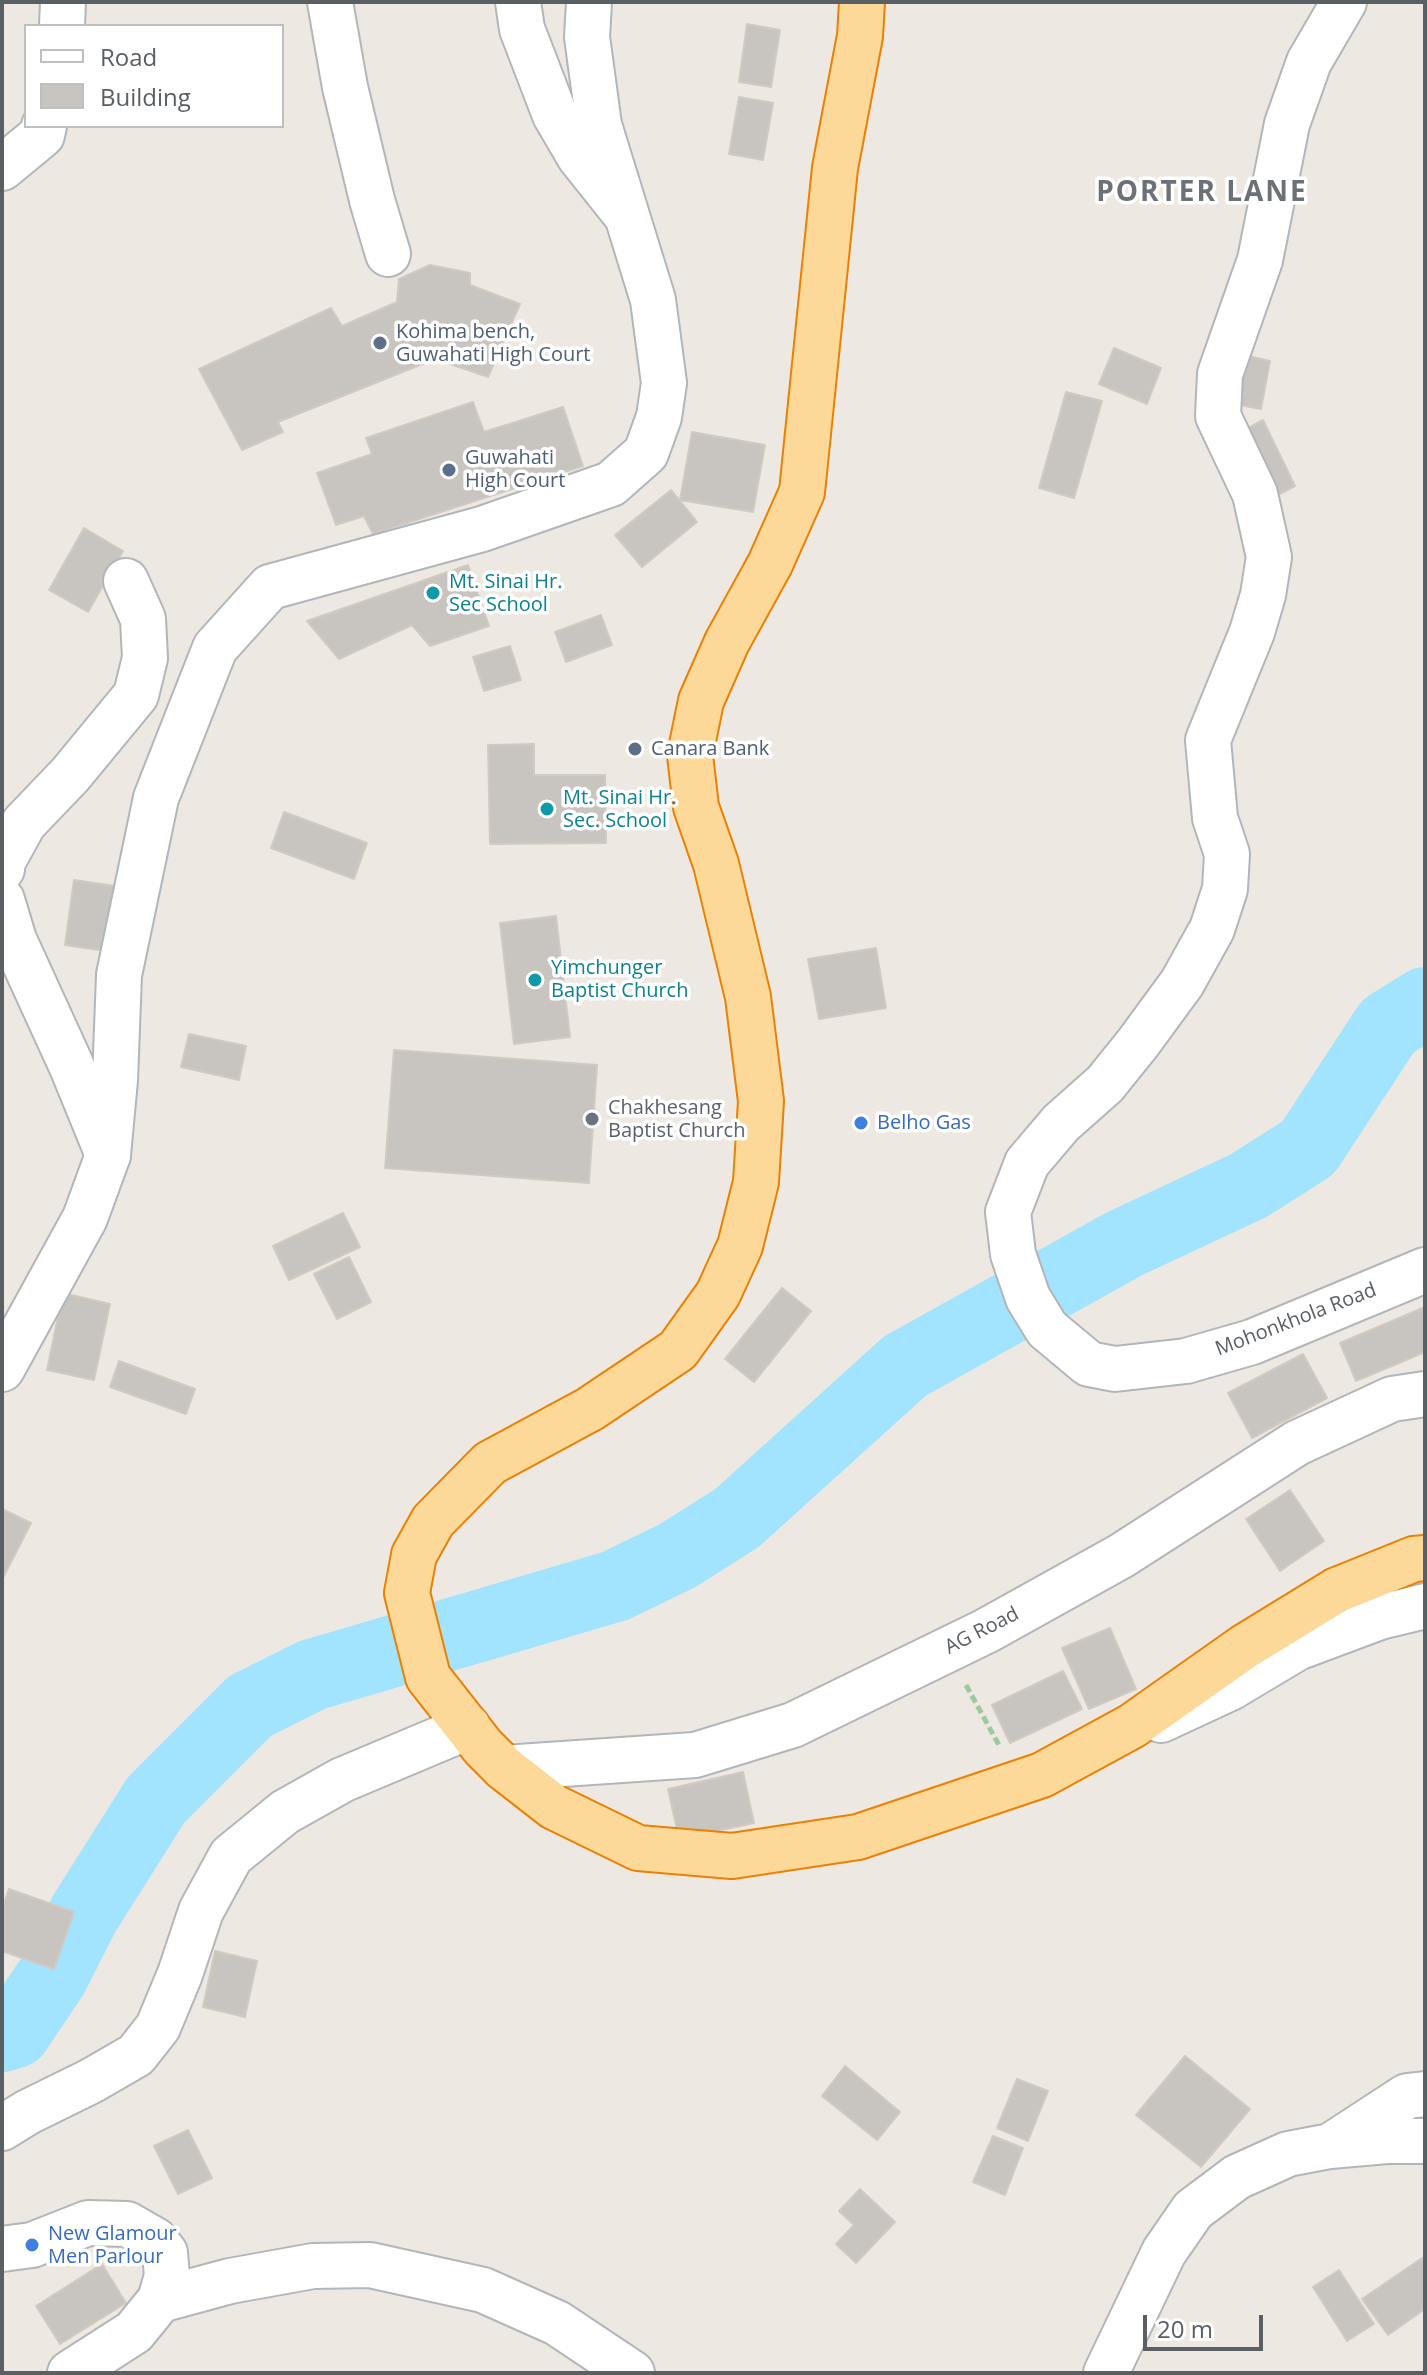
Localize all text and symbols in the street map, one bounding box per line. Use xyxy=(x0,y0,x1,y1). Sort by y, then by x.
legend xyxy=(24,24,284,128)
text: Road xyxy=(100,40,157,73)
text: Building xyxy=(100,80,191,113)
district label: PORTER LANE xyxy=(1096,176,1308,210)
place label: Kohima bench, Guwahati High Court xyxy=(396,320,590,367)
marker: Kohima bench, Guwahati High Court xyxy=(371,334,389,352)
place label: Guwahati High Court xyxy=(465,446,565,493)
marker: Guwahati High Court xyxy=(440,461,458,479)
place label: Mt. Sinai Hr. Sec School xyxy=(449,570,562,617)
marker: Mt. Sinai Hr. Sec School xyxy=(424,584,442,602)
place label: Canara Bank xyxy=(651,737,769,761)
marker: Canara Bank xyxy=(626,740,644,758)
place label: Mt. Sinai Hr. Sec. School xyxy=(563,786,676,833)
marker: Mt. Sinai Hr. Sec. School xyxy=(538,800,556,818)
place label: Yimchunger Baptist Church xyxy=(551,956,688,1003)
marker: Yimchunger Baptist Church xyxy=(526,971,544,989)
place label: Chakhesang Baptist Church xyxy=(608,1096,745,1143)
marker: Chakhesang Baptist Church xyxy=(583,1110,601,1128)
place label: Belho Gas xyxy=(877,1111,971,1135)
marker: Belho Gas xyxy=(852,1114,870,1132)
street label: Mohonkhola Road xyxy=(1212,1278,1380,1362)
street label: AG Road xyxy=(941,1602,1023,1660)
place label: New Glamour Men Parlour xyxy=(48,2222,177,2269)
marker: New Glamour Men Parlour xyxy=(23,2236,41,2254)
scale bar xyxy=(1147,2299,1267,2349)
text: 20 m xyxy=(1157,2312,1213,2345)

